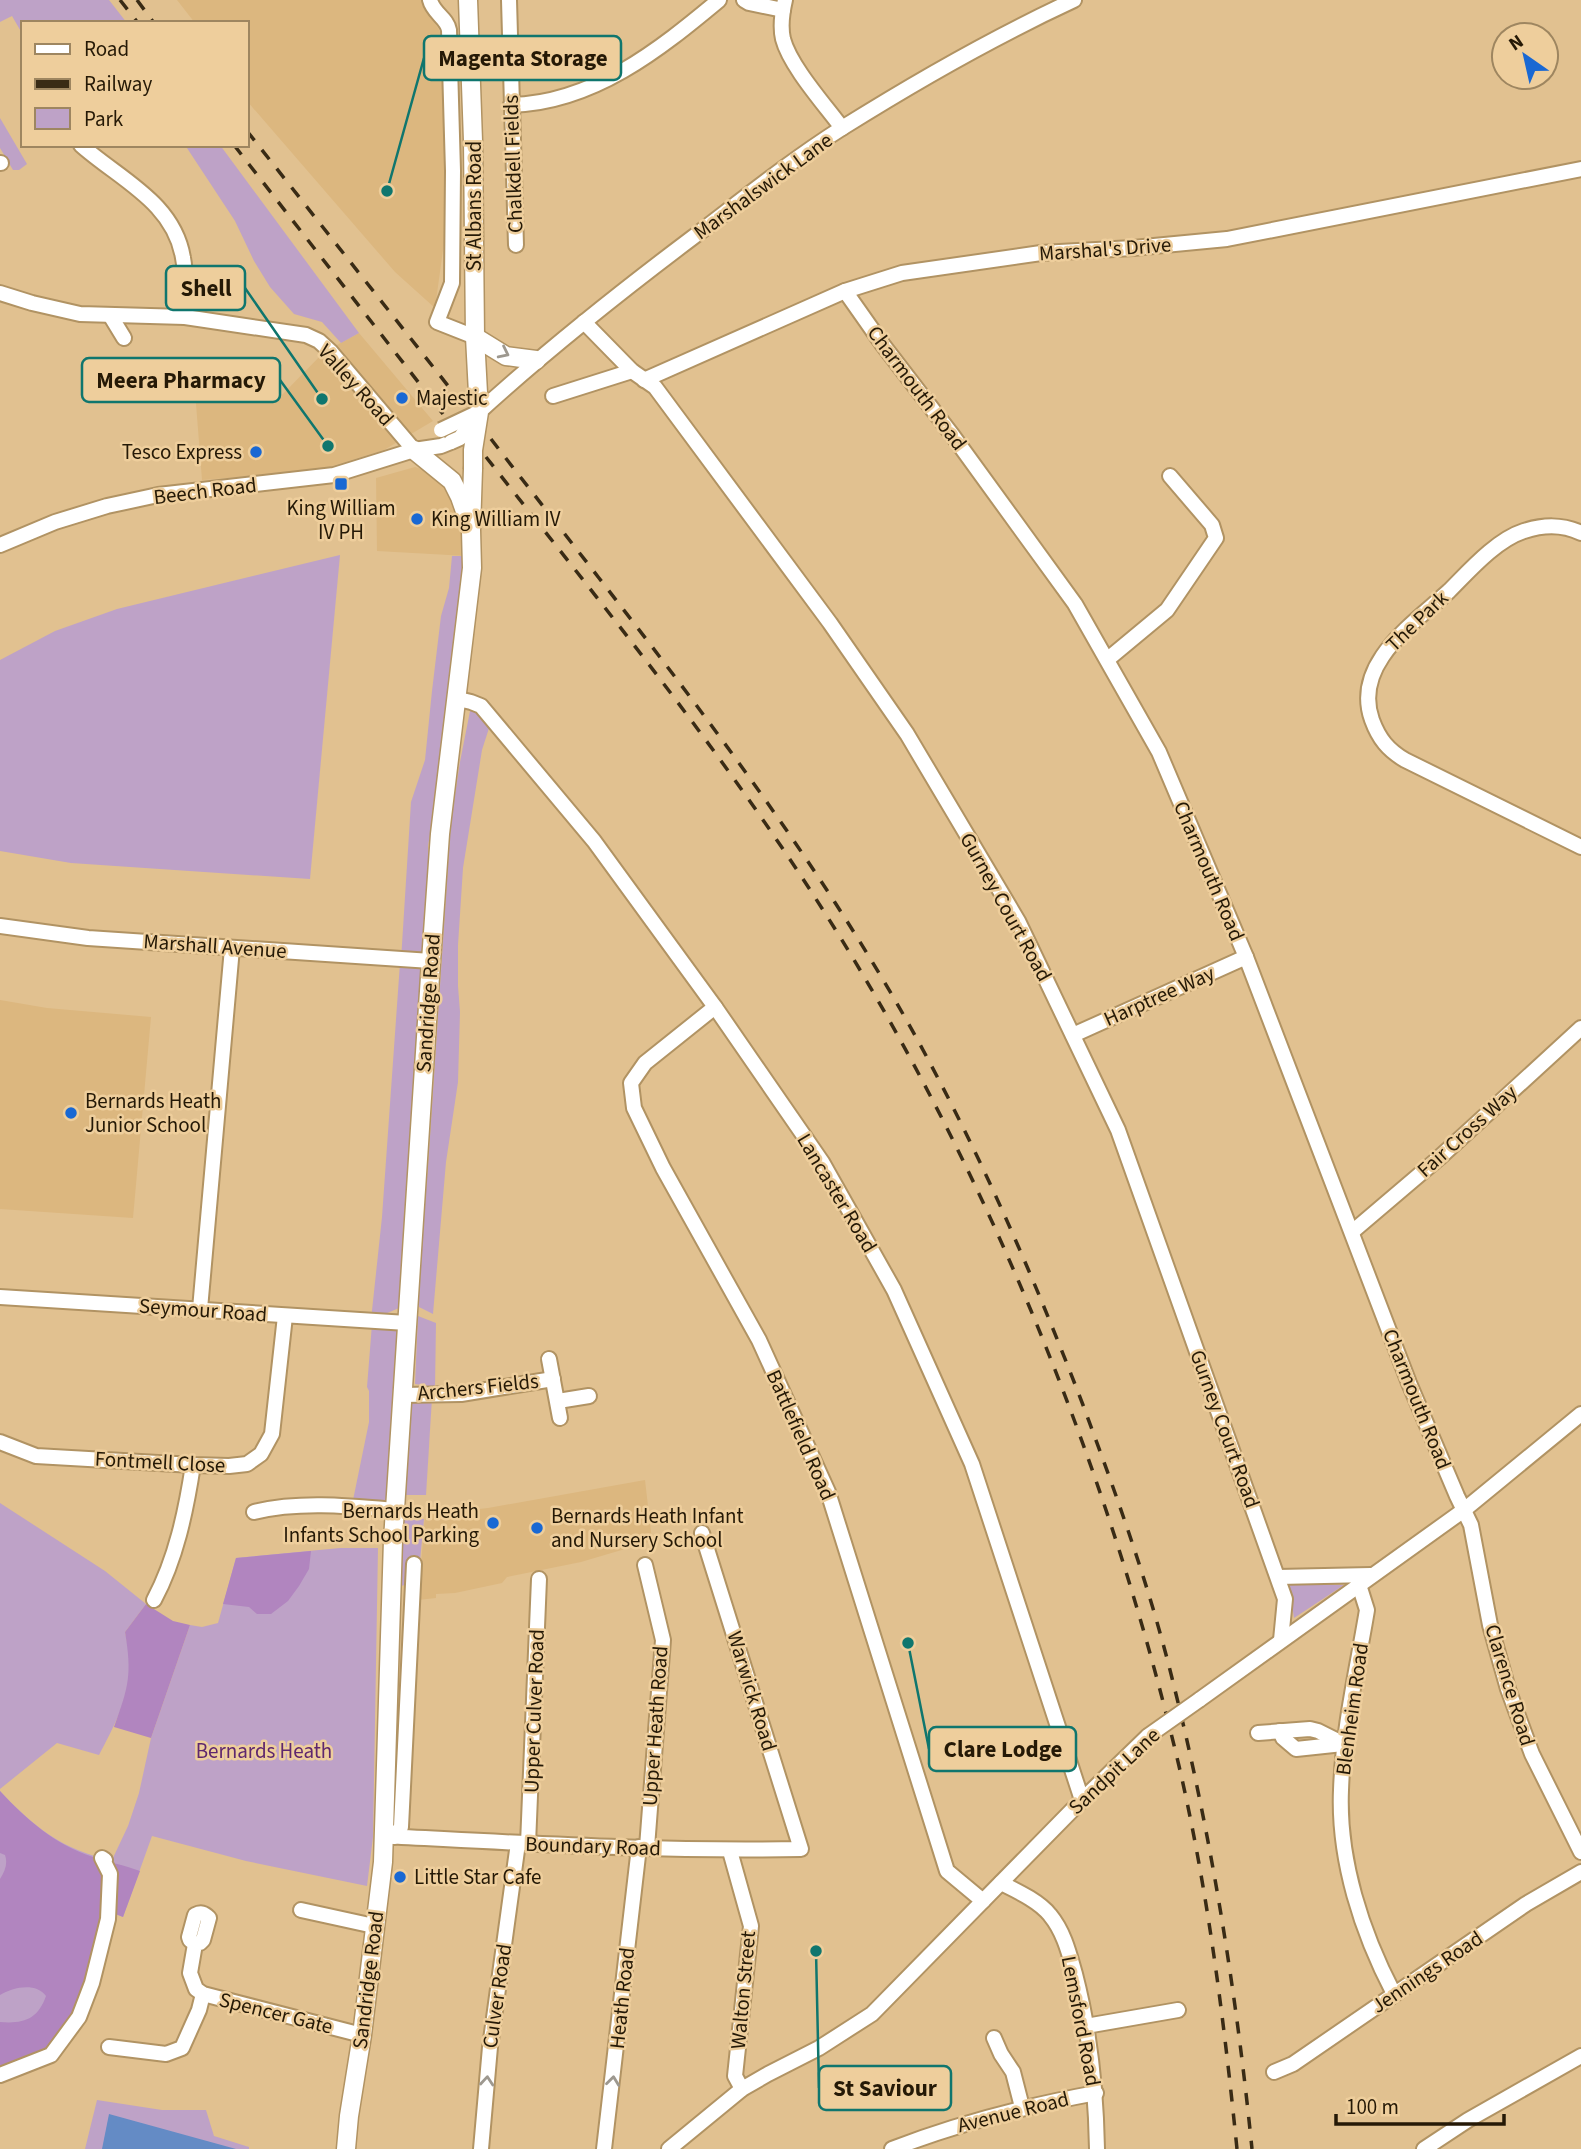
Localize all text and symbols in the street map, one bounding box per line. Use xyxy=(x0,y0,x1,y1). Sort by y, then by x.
legend xyxy=(21,21,248,147)
north arrow xyxy=(1490,21,1560,91)
text: N xyxy=(1504,28,1529,58)
text: Road xyxy=(84,34,129,64)
callout: Magenta Storage xyxy=(424,36,621,80)
text: Magenta Storage xyxy=(438,42,608,75)
text: Railway xyxy=(84,69,152,99)
street label: Chalkdell Fields xyxy=(496,94,530,234)
text: Park xyxy=(84,104,124,134)
street label: Marshalswick Lane xyxy=(687,125,839,247)
street label: St Albans Road xyxy=(459,141,489,271)
street label: Marshal's Drive xyxy=(1038,229,1172,269)
callout: Shell xyxy=(166,266,245,310)
text: Shell xyxy=(181,272,232,305)
street label: Charmouth Road xyxy=(860,319,974,457)
street label: Valley Road xyxy=(311,337,401,433)
one-way arrow xyxy=(497,345,509,359)
callout: Meera Pharmacy xyxy=(82,358,280,402)
text: Meera Pharmacy xyxy=(96,364,266,397)
place label: Majestic xyxy=(416,383,488,413)
marker: Majestic xyxy=(394,390,410,406)
place label: Tesco Express xyxy=(122,437,242,467)
marker: Tesco Express xyxy=(248,444,264,460)
street label: Beech Road xyxy=(152,470,258,512)
marker: King William IV PH xyxy=(333,476,349,492)
place label: King William IV PH xyxy=(286,493,396,547)
place label: King William IV xyxy=(431,504,561,534)
marker: King William IV xyxy=(409,511,425,527)
street label: The Park xyxy=(1379,583,1455,658)
street label: Charmouth Road xyxy=(1166,796,1252,946)
street label: Gurney Court Road xyxy=(953,827,1059,987)
street label: Marshall Avenue xyxy=(142,926,288,966)
street label: Sandridge Road xyxy=(408,933,448,1073)
street label: Harptree Way xyxy=(1099,958,1219,1034)
street label: Fair Cross Way xyxy=(1410,1078,1524,1184)
place label: Bernards Heath Junior School xyxy=(85,1086,222,1140)
marker: Bernards Heath Junior School xyxy=(63,1105,79,1121)
street label: Lancaster Road xyxy=(790,1128,884,1258)
street label: Seymour Road xyxy=(138,1291,268,1329)
street label: Charmouth Road xyxy=(1375,1324,1459,1474)
street label: Gurney Court Road xyxy=(1182,1346,1268,1512)
street label: Battlefield Road xyxy=(759,1365,843,1505)
street label: Archers Fields xyxy=(416,1366,540,1408)
street label: Fontmell Close xyxy=(94,1444,226,1480)
place label: Bernards Heath Infants School Parking xyxy=(283,1496,479,1550)
place label: Bernards Heath Infant and Nursery School xyxy=(551,1501,744,1555)
marker: Bernards Heath Infants School Parking xyxy=(485,1515,501,1531)
marker: Bernards Heath Infant and Nursery School xyxy=(529,1520,545,1536)
street label: Clarence Road xyxy=(1477,1620,1543,1750)
street label: Warwick Road xyxy=(720,1627,784,1755)
street label: Upper Culver Road xyxy=(516,1629,552,1793)
street label: Blenheim Road xyxy=(1328,1641,1376,1777)
street label: Upper Heath Road xyxy=(634,1645,676,1807)
street label: Sandpit Lane xyxy=(1061,1721,1167,1821)
callout: Clare Lodge xyxy=(929,1727,1076,1771)
text: Clare Lodge xyxy=(944,1733,1062,1766)
park label: Bernards Heath xyxy=(196,1736,332,1766)
street label: Boundary Road xyxy=(525,1829,661,1863)
place label: Little Star Cafe xyxy=(414,1862,541,1892)
marker: Little Star Cafe xyxy=(392,1869,408,1885)
street label: Sandridge Road xyxy=(345,1909,391,2051)
street label: Jennings Road xyxy=(1365,1924,1489,2020)
street label: Walton Street xyxy=(723,1930,763,2050)
street label: Culver Road xyxy=(475,1942,519,2050)
street label: Heath Road xyxy=(602,1946,642,2050)
street label: Lemsford Road xyxy=(1054,1953,1108,2089)
street label: Spencer Gate xyxy=(216,1984,336,2042)
callout: St Saviour xyxy=(819,2066,951,2110)
text: St Saviour xyxy=(833,2072,938,2105)
one-way arrow xyxy=(479,2075,494,2086)
one-way arrow xyxy=(605,2075,620,2087)
scale bar xyxy=(1336,2082,1504,2126)
street label: Avenue Road xyxy=(954,2084,1072,2140)
text: 100 m xyxy=(1346,2092,1399,2122)

